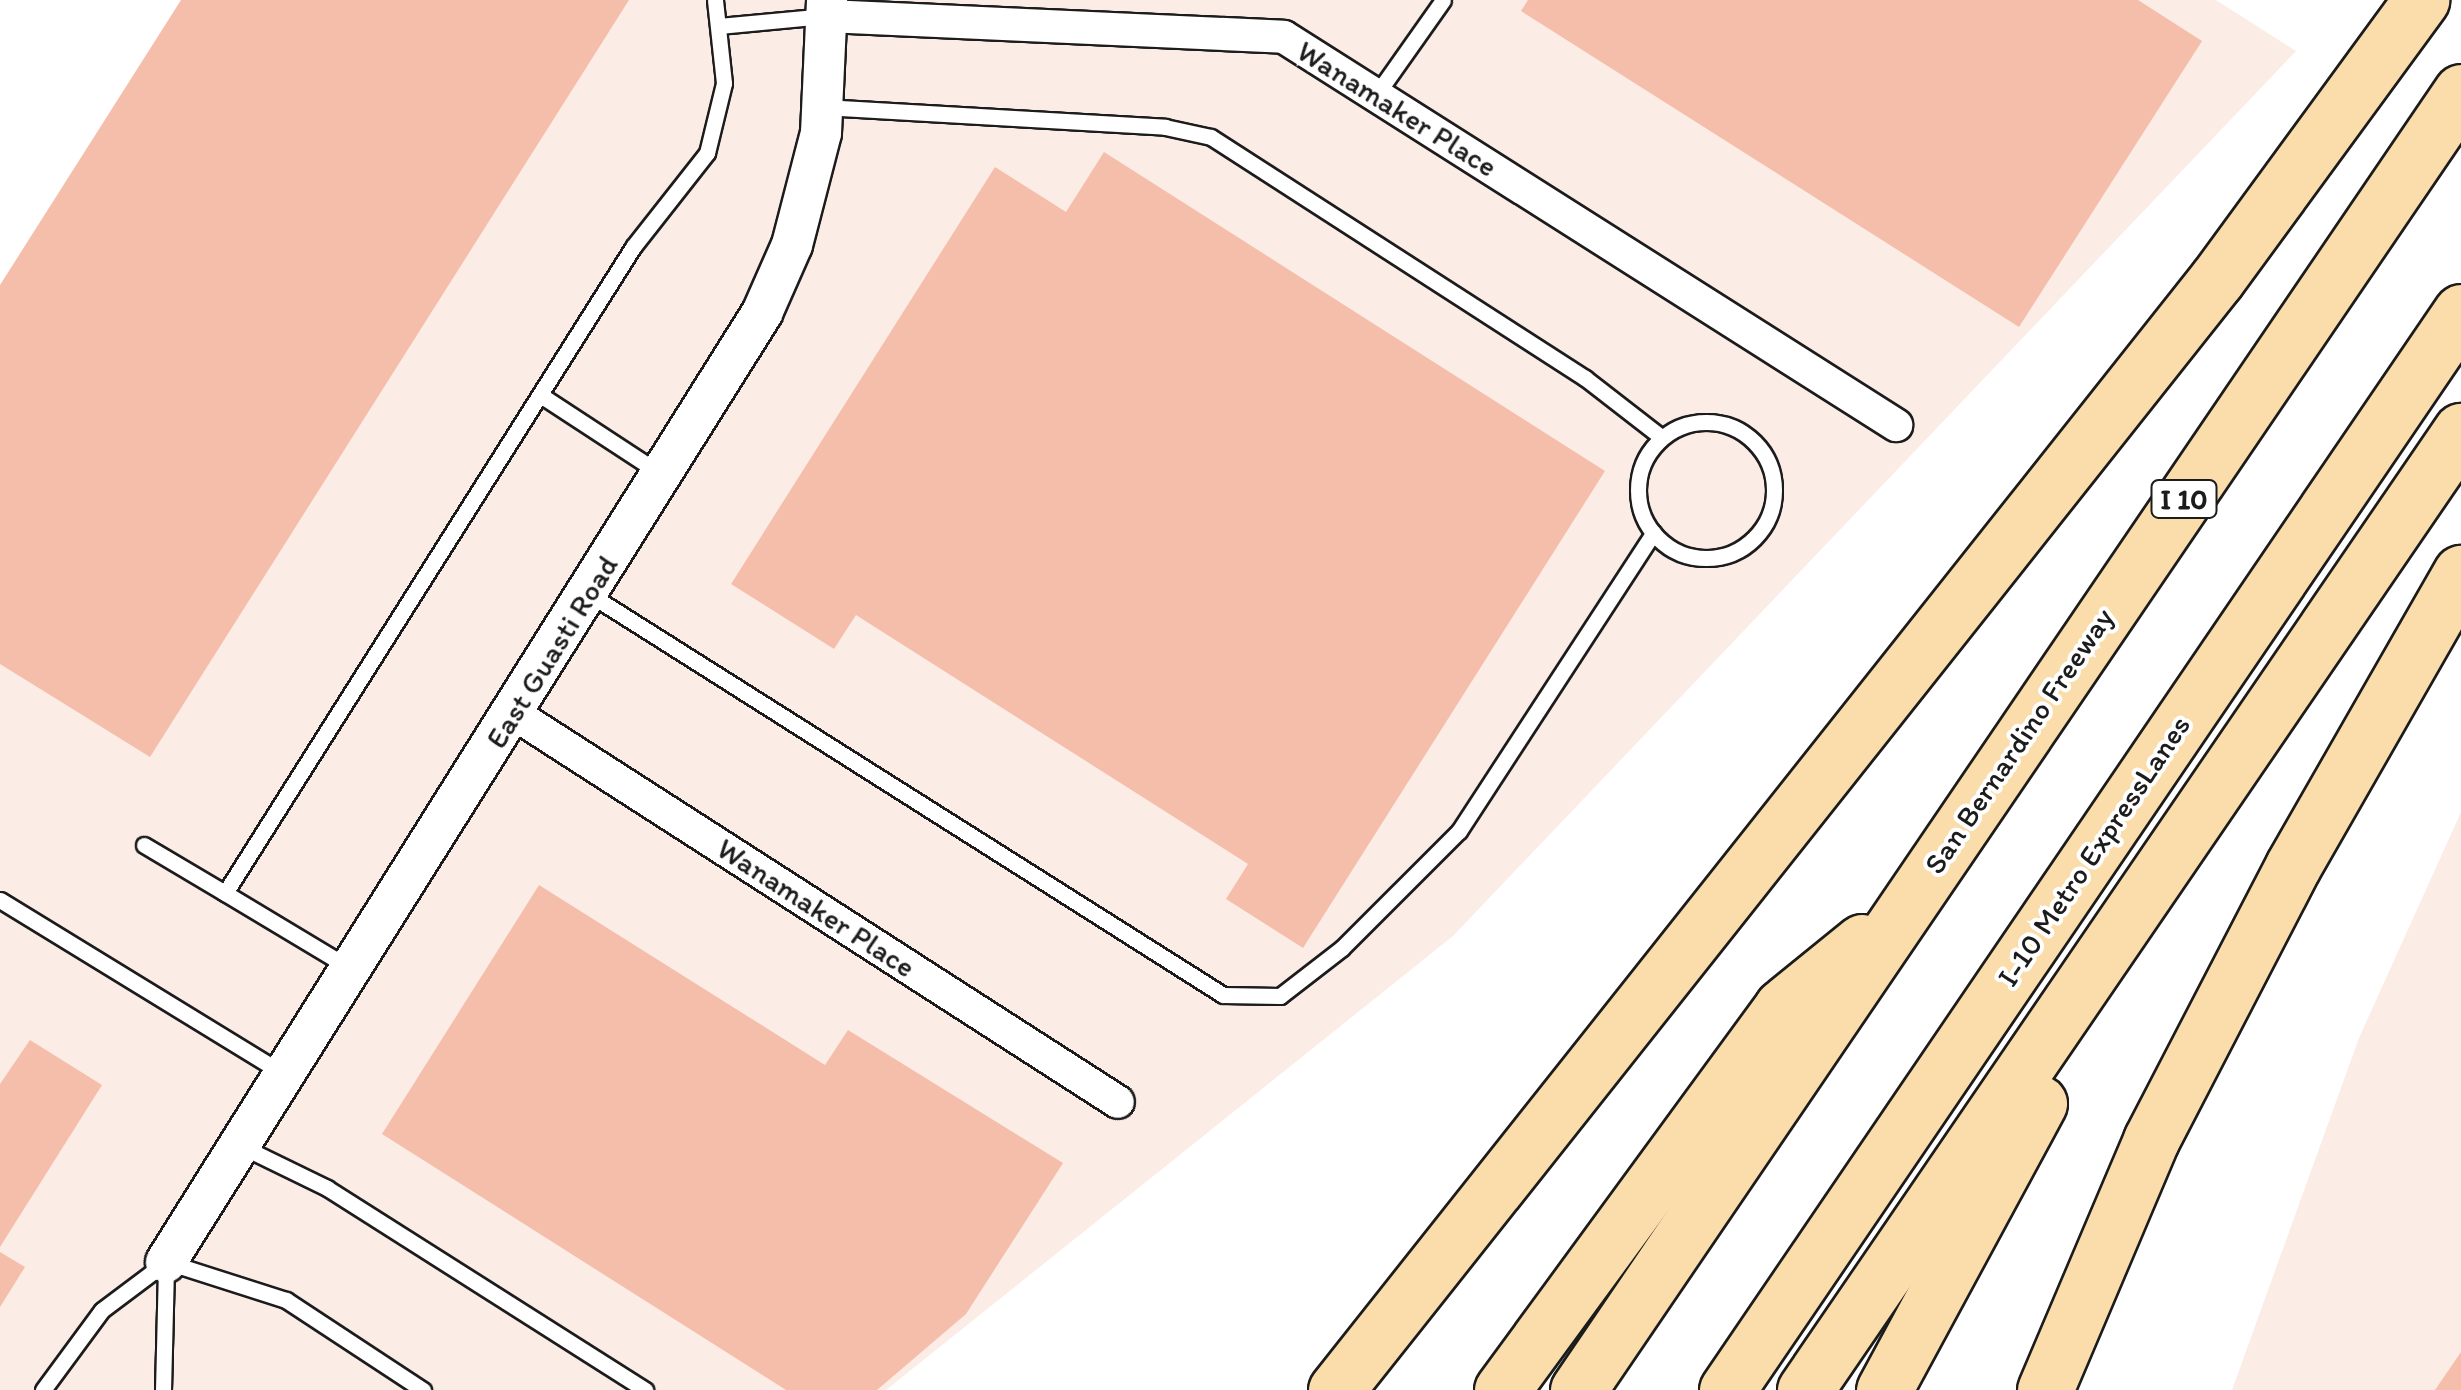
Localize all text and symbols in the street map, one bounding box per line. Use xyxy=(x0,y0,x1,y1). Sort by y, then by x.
street label: Wanamaker Place xyxy=(1290,33,1504,185)
road number: I 10 xyxy=(2149,476,2219,522)
street label: East Guasti Road xyxy=(479,550,625,754)
street label: San Bernardino Freeway xyxy=(1917,601,2121,881)
street label: I-10 Metro ExpressLanes xyxy=(1990,709,2198,993)
street label: Wanamaker Place xyxy=(710,830,922,986)

